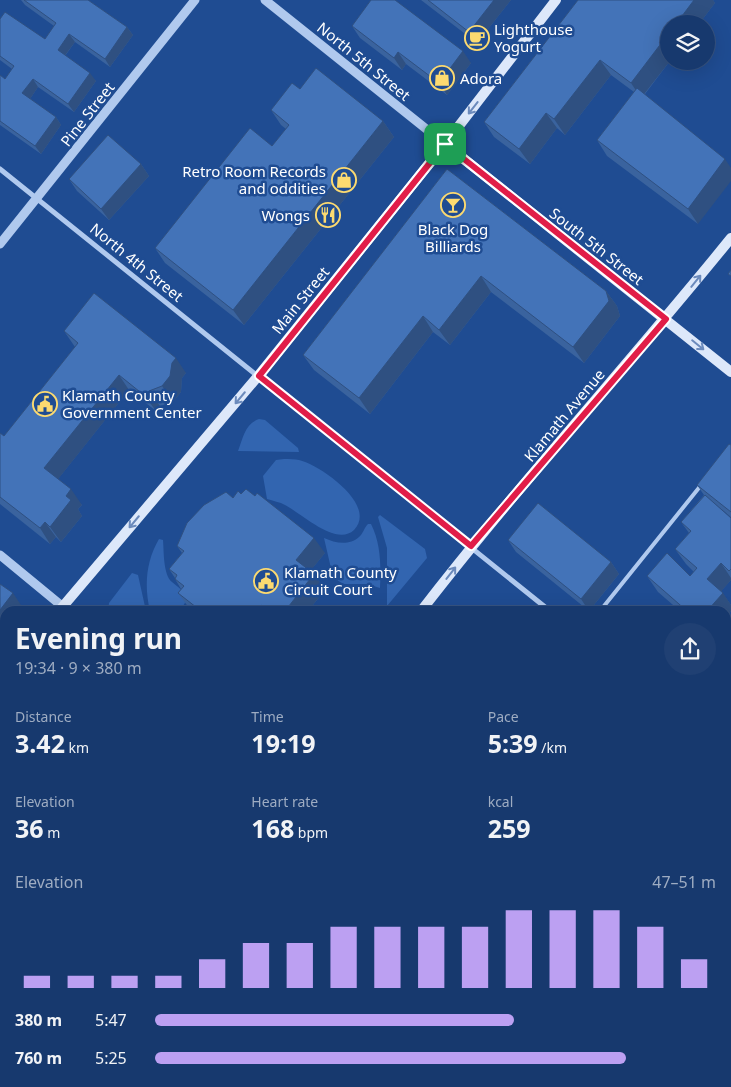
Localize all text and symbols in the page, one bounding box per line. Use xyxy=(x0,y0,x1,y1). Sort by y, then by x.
map controls xyxy=(660,15,715,70)
button: layers xyxy=(660,15,715,70)
street label: North 5th Street xyxy=(313,17,415,105)
place label: Lighthouse Yogurt xyxy=(494,19,573,56)
cafe icon: Lighthouse Yogurt xyxy=(464,25,490,51)
shop icon: Adora xyxy=(429,65,455,91)
place label: Adora xyxy=(460,68,502,88)
street label: Pine Street xyxy=(56,77,119,150)
one-way arrow xyxy=(467,101,478,114)
pin xyxy=(424,123,466,165)
icon: arrive xyxy=(431,130,459,158)
place label: Retro Room Records and oddities xyxy=(182,161,326,198)
shop icon: Retro Room Records and oddities xyxy=(331,167,357,193)
bar icon: Black Dog Billiards xyxy=(440,192,466,218)
restaurant icon: Wongs xyxy=(315,202,341,228)
street label: South 5th Street xyxy=(546,203,649,289)
place label: Wongs xyxy=(262,205,310,225)
street label: North 4th Street xyxy=(86,218,188,306)
place label: Black Dog Billiards xyxy=(418,219,488,256)
street label: Main Street xyxy=(267,262,334,338)
one-way arrow xyxy=(691,275,702,288)
one-way arrow xyxy=(691,340,704,351)
street label: Klamath Avenue xyxy=(519,364,609,466)
place label: Klamath County Government Center xyxy=(62,385,202,422)
public building icon: Klamath County Government Center xyxy=(32,391,58,417)
one-way arrow xyxy=(234,392,245,405)
one-way arrow xyxy=(129,515,140,528)
place label: Klamath County Circuit Court xyxy=(284,562,397,599)
one-way arrow xyxy=(446,566,456,580)
public building icon: Klamath County Circuit Court xyxy=(253,568,279,594)
text: Evening run xyxy=(15,619,182,657)
button: share xyxy=(664,623,716,675)
text: 19:34 · 9 × 380 m xyxy=(15,657,142,679)
text: Distance xyxy=(15,707,72,726)
text: Time xyxy=(251,707,284,726)
text: Pace xyxy=(488,707,519,726)
text: 3.42 xyxy=(15,726,65,760)
text: 19:19 xyxy=(251,726,316,760)
text: 5:39 xyxy=(488,726,538,760)
text: km xyxy=(65,738,89,757)
text: /km xyxy=(538,738,567,757)
text: Elevation xyxy=(15,792,75,811)
text: Heart rate xyxy=(251,792,318,811)
text: kcal xyxy=(488,792,513,811)
text: 36 xyxy=(15,811,44,845)
text: 168 xyxy=(251,811,294,845)
text: 259 xyxy=(488,811,531,845)
text: m xyxy=(44,823,60,842)
text: bpm xyxy=(294,823,328,842)
text: Elevation xyxy=(15,871,83,893)
text: 47–51 m xyxy=(652,871,716,893)
text: 380 m xyxy=(15,1009,62,1031)
text: 5:47 xyxy=(95,1009,127,1031)
text: 760 m xyxy=(15,1047,62,1069)
text: 5:25 xyxy=(95,1047,127,1069)

